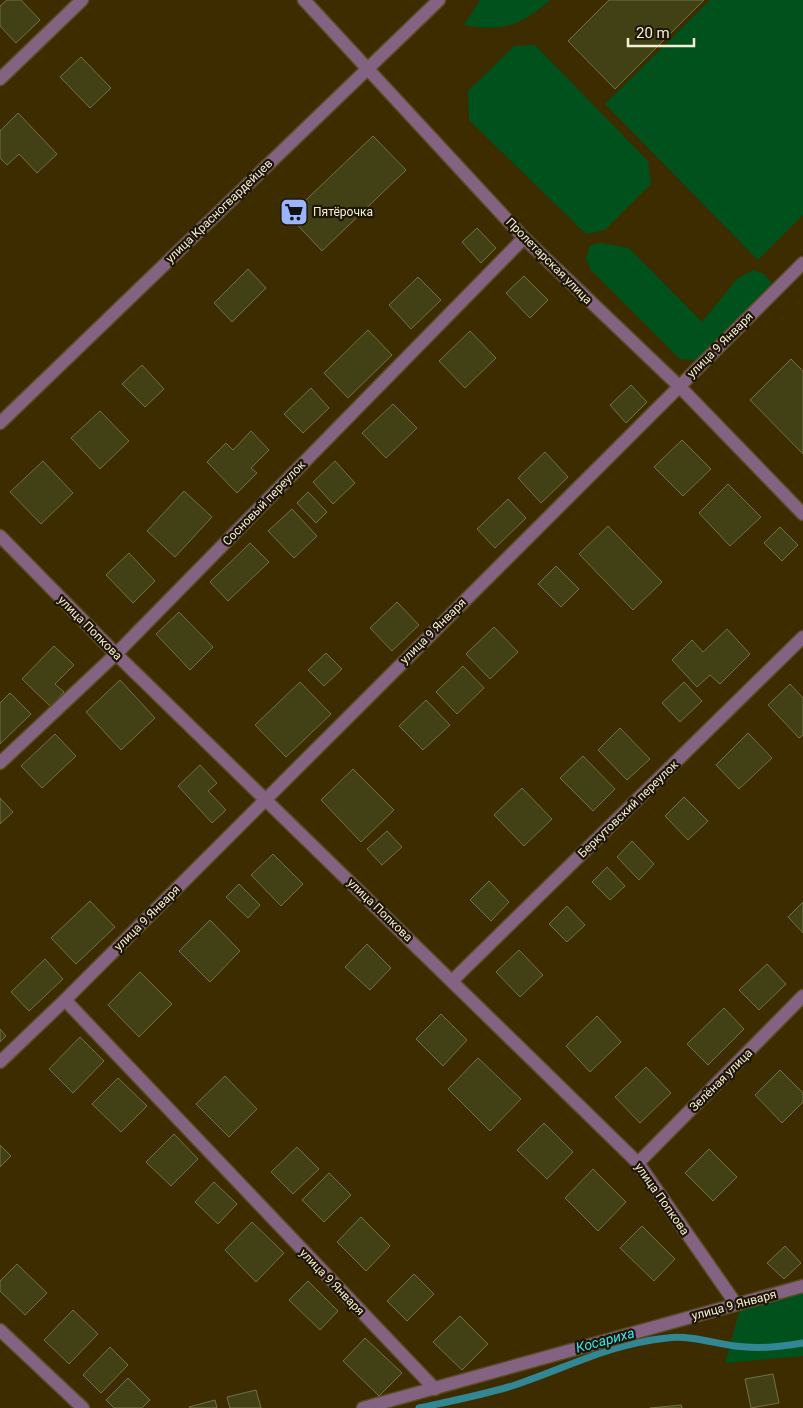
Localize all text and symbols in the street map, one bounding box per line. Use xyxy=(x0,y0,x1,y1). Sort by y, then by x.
scale bar xyxy=(628,15,694,47)
text: 20 m xyxy=(636,24,670,42)
street label: улица Красногвардейцев xyxy=(163,156,275,266)
supermarket icon: Пятёрочка xyxy=(279,197,309,227)
place label: Пятёрочка xyxy=(313,205,373,219)
street label: Пролетарская улица xyxy=(503,215,595,307)
street label: улица 9 Января xyxy=(684,309,756,381)
street label: Сосновый переулок xyxy=(220,457,309,548)
street label: улица Попкова xyxy=(55,593,125,663)
street label: улица 9 Января xyxy=(397,595,469,667)
street label: Беркутовский переулок xyxy=(575,757,681,860)
street label: улица Попкова xyxy=(345,875,415,945)
street label: улица 9 Января xyxy=(111,882,183,954)
street label: Зелёная улица xyxy=(687,1046,755,1114)
street label: улица Попкова xyxy=(632,1160,692,1238)
street label: улица 9 Января xyxy=(297,1246,367,1318)
street label: улица 9 Января xyxy=(690,1287,778,1323)
water label: Косариха xyxy=(574,1324,636,1356)

